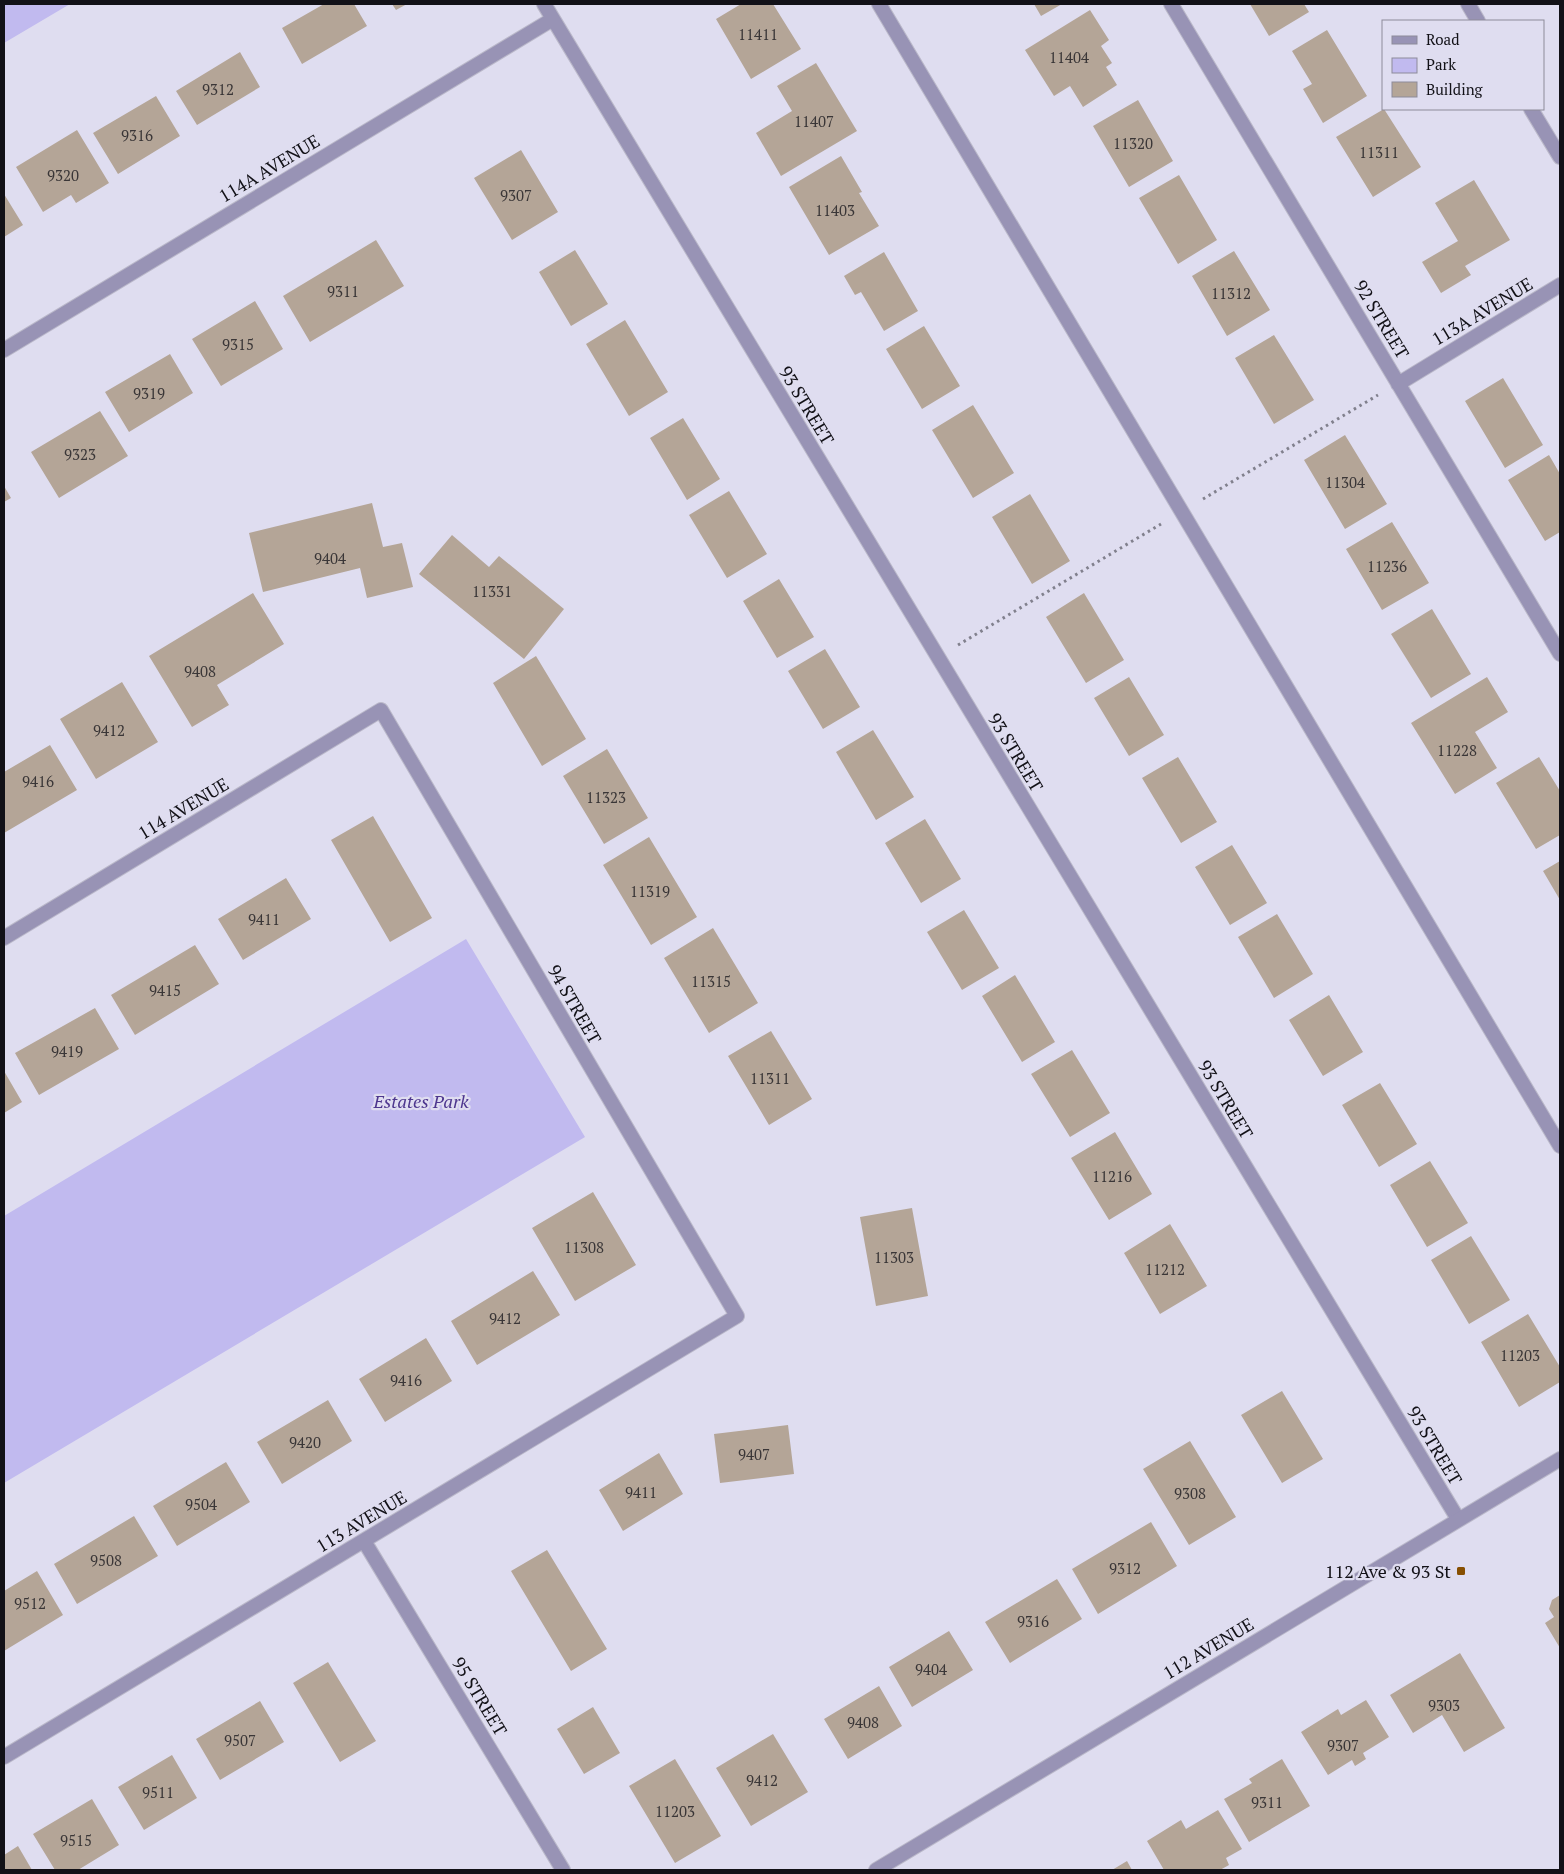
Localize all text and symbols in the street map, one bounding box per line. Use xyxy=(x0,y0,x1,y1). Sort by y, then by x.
legend xyxy=(1382,20,1544,110)
house number: 11411 xyxy=(738,24,778,44)
text: Road xyxy=(1426,29,1459,49)
house number: 11404 xyxy=(1049,47,1089,67)
text: Park xyxy=(1426,54,1456,74)
house number: 9312 xyxy=(202,79,234,99)
text: Building xyxy=(1426,79,1484,99)
house number: 11407 xyxy=(794,111,834,131)
house number: 9316 xyxy=(121,125,153,145)
street label: 114A AVENUE xyxy=(214,128,324,208)
house number: 11320 xyxy=(1113,133,1153,153)
house number: 11311 xyxy=(1359,142,1399,162)
house number: 9320 xyxy=(47,165,79,185)
house number: 9307 xyxy=(500,185,532,205)
house number: 11403 xyxy=(815,200,855,220)
street label: 113A AVENUE xyxy=(1427,271,1537,351)
street label: 92 STREET xyxy=(1349,275,1415,363)
house number: 9311 xyxy=(327,281,359,301)
house number: 11312 xyxy=(1211,283,1251,303)
house number: 9315 xyxy=(222,334,254,354)
street label: 93 STREET xyxy=(774,361,840,449)
house number: 9319 xyxy=(133,383,165,403)
house number: 9323 xyxy=(64,444,96,464)
house number: 11304 xyxy=(1325,472,1365,492)
house number: 9404 xyxy=(314,548,346,568)
house number: 11236 xyxy=(1367,556,1407,576)
house number: 11331 xyxy=(472,581,512,601)
house number: 9408 xyxy=(184,661,216,681)
street label: 93 STREET xyxy=(983,708,1049,796)
house number: 9412 xyxy=(93,720,125,740)
house number: 11228 xyxy=(1437,740,1477,760)
house number: 9416 xyxy=(22,771,54,791)
street label: 114 AVENUE xyxy=(133,771,233,845)
house number: 11323 xyxy=(586,787,626,807)
house number: 11319 xyxy=(630,881,670,901)
house number: 9411 xyxy=(248,909,280,929)
street label: 94 STREET xyxy=(543,960,607,1048)
house number: 11315 xyxy=(691,971,731,991)
house number: 9415 xyxy=(149,980,181,1000)
house number: 9419 xyxy=(51,1041,83,1061)
street label: 93 STREET xyxy=(1193,1055,1259,1143)
house number: 11311 xyxy=(750,1068,790,1088)
park label: Estates Park xyxy=(372,1089,469,1113)
house number: 11216 xyxy=(1092,1166,1132,1186)
house number: 11308 xyxy=(564,1237,604,1257)
house number: 11303 xyxy=(874,1247,914,1267)
house number: 11212 xyxy=(1145,1259,1185,1279)
house number: 9412 xyxy=(489,1308,521,1328)
house number: 11203 xyxy=(1500,1345,1540,1365)
house number: 9416 xyxy=(390,1370,422,1390)
street label: 93 STREET xyxy=(1402,1401,1468,1489)
house number: 9420 xyxy=(289,1432,321,1452)
house number: 9407 xyxy=(738,1444,770,1464)
house number: 9411 xyxy=(625,1482,657,1502)
house number: 9308 xyxy=(1174,1483,1206,1503)
street label: 113 AVENUE xyxy=(311,1484,411,1558)
house number: 9504 xyxy=(185,1494,217,1514)
house number: 9508 xyxy=(90,1550,122,1570)
house number: 9312 xyxy=(1109,1558,1141,1578)
place label: 112 Ave & 93 St xyxy=(1325,1559,1451,1583)
marker: 112 Ave & 93 St xyxy=(1455,1565,1467,1577)
house number: 9512 xyxy=(14,1593,46,1613)
house number: 9316 xyxy=(1017,1611,1049,1631)
street label: 112 AVENUE xyxy=(1158,1611,1258,1685)
street label: 95 STREET xyxy=(447,1652,513,1740)
house number: 9404 xyxy=(915,1659,947,1679)
house number: 9303 xyxy=(1428,1695,1460,1715)
house number: 9408 xyxy=(847,1712,879,1732)
house number: 9507 xyxy=(224,1730,256,1750)
house number: 9307 xyxy=(1327,1735,1359,1755)
house number: 9412 xyxy=(746,1770,778,1790)
house number: 9511 xyxy=(142,1782,174,1802)
house number: 9311 xyxy=(1251,1792,1283,1812)
house number: 11203 xyxy=(655,1801,695,1821)
house number: 9515 xyxy=(60,1830,92,1850)

